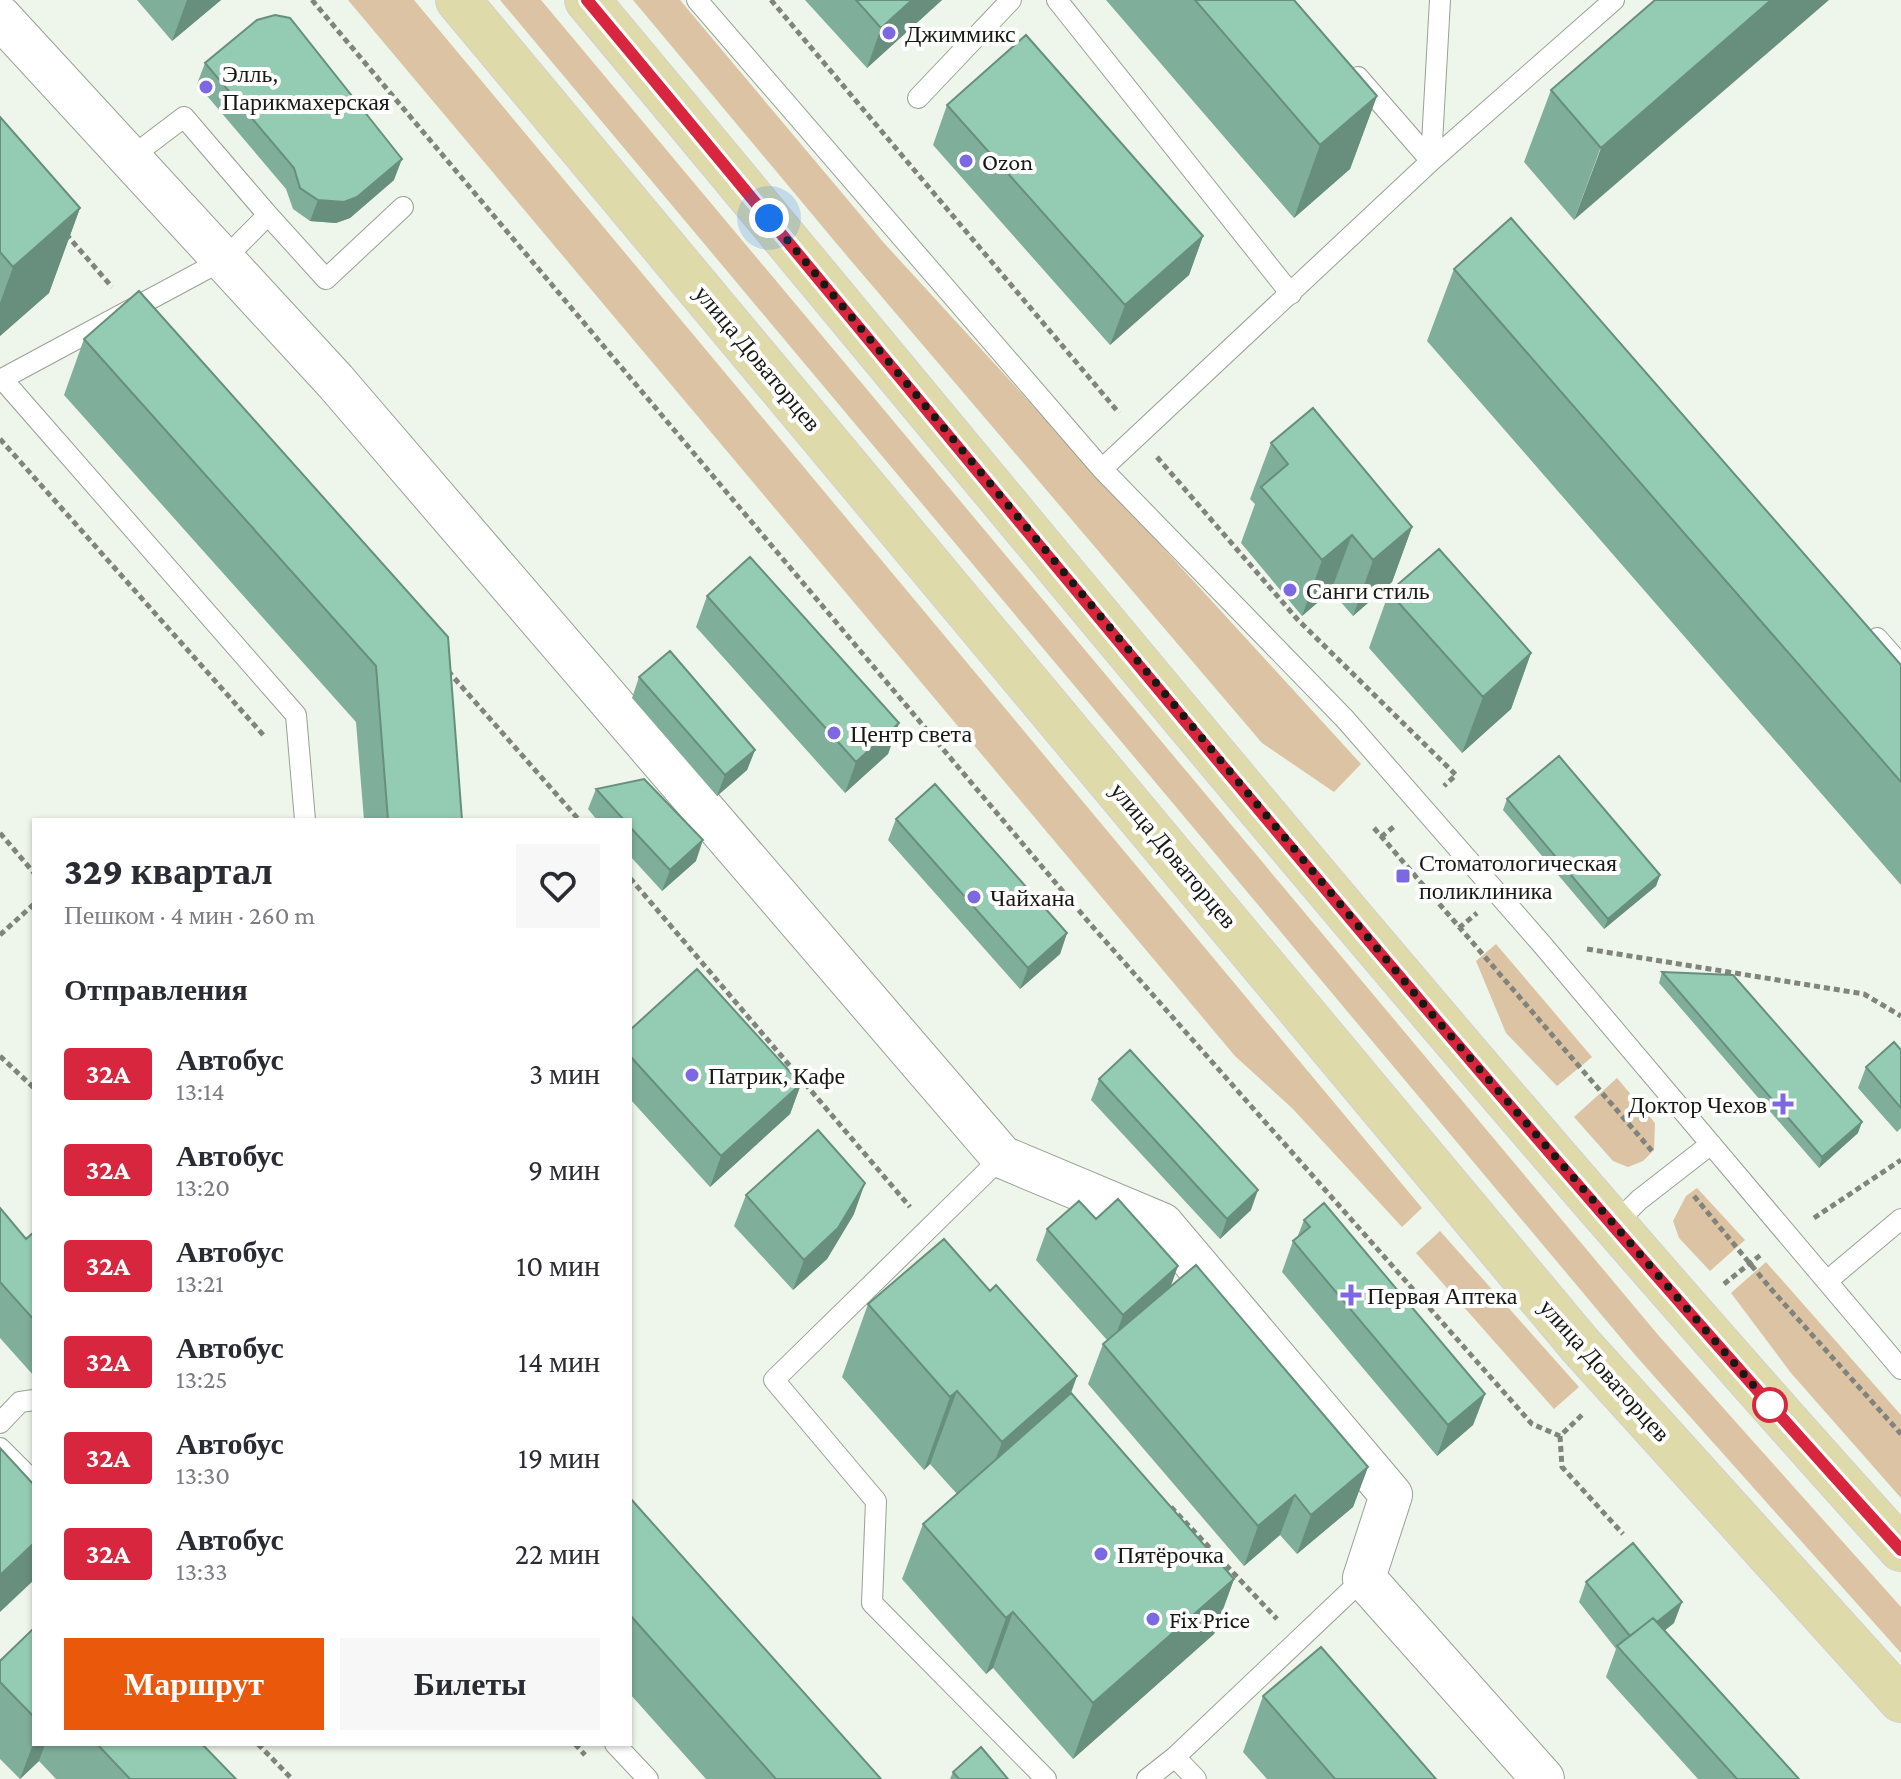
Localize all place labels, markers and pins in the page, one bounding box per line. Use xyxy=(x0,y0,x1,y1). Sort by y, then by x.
place label: Джиммикс xyxy=(905,20,1016,47)
marker: Джиммикс xyxy=(880,24,898,42)
place label: Элль, Парикмахерская xyxy=(222,60,390,115)
marker: Элль, Парикмахерская xyxy=(197,78,215,96)
place label: Ozon xyxy=(982,148,1033,175)
marker: Ozon xyxy=(957,152,975,170)
place label: Санги стиль xyxy=(1306,577,1430,604)
marker: Санги стиль xyxy=(1281,581,1299,599)
place label: Центр света xyxy=(850,720,972,747)
marker: Центр света xyxy=(825,724,843,742)
place label: Стоматологическая поликлиника xyxy=(1419,849,1617,904)
marker: Стоматологическая поликлиника xyxy=(1394,867,1412,885)
place label: Чайхана xyxy=(990,884,1075,911)
marker: Чайхана xyxy=(965,888,983,906)
place label: Патрик, Кафе xyxy=(708,1062,845,1089)
marker: Патрик, Кафе xyxy=(683,1066,701,1084)
place label: Доктор Чехов xyxy=(1628,1091,1767,1118)
marker: Доктор Чехов xyxy=(1774,1095,1792,1113)
place label: Первая Аптека xyxy=(1367,1282,1518,1309)
marker: Первая Аптека xyxy=(1342,1286,1360,1304)
unlabelled marker xyxy=(1753,1388,1787,1422)
place label: Пятёрочка xyxy=(1117,1541,1224,1568)
marker: Пятёрочка xyxy=(1092,1545,1110,1563)
place label: Fix Price xyxy=(1169,1606,1250,1633)
marker: Fix Price xyxy=(1144,1610,1162,1628)

